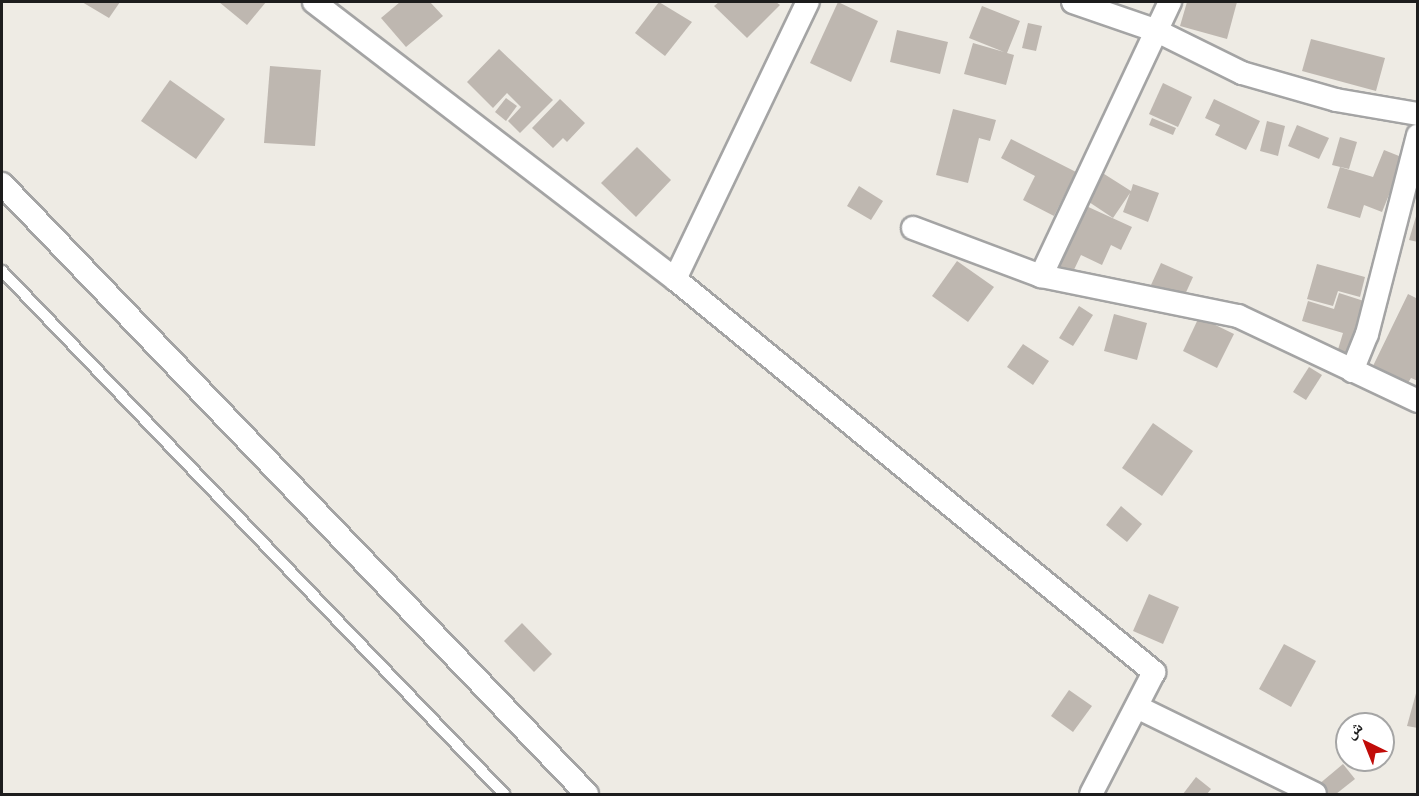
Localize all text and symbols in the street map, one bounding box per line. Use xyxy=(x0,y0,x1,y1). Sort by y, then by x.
north arrow xyxy=(1335,712,1395,772)
text: ش xyxy=(1341,717,1366,743)

